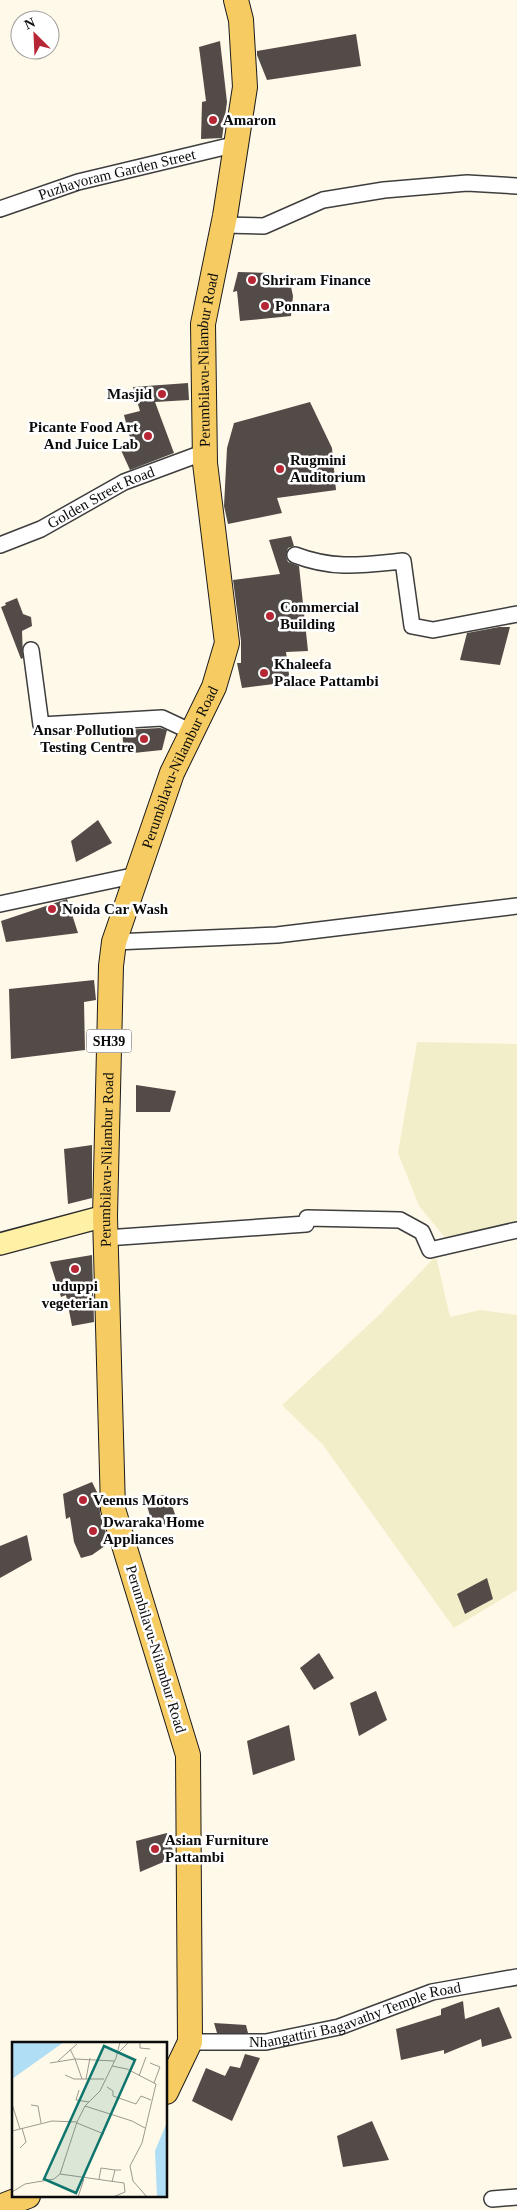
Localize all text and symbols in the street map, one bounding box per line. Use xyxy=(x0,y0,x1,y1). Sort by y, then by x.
north arrow xyxy=(10,10,60,60)
text: N xyxy=(22,15,38,32)
place label: Amaron xyxy=(223,112,277,128)
marker: Amaron xyxy=(207,114,219,126)
street label: Puzhayoram Garden Street xyxy=(36,146,198,203)
street label: Perumbilavu-Nilambur Road xyxy=(194,271,221,447)
place label: Shriram Finance xyxy=(262,272,371,288)
marker: Shriram Finance xyxy=(246,274,258,286)
place label: Ponnara xyxy=(275,298,331,314)
marker: Ponnara xyxy=(259,300,271,312)
place label: Masjid xyxy=(107,386,153,402)
marker: Masjid xyxy=(156,388,168,400)
place label: Picante Food Art And Juice Lab xyxy=(29,419,138,452)
marker: Picante Food Art And Juice Lab xyxy=(142,430,154,442)
place label: Rugmini Auditorium xyxy=(290,452,366,485)
street label: Golden Street Road xyxy=(45,463,157,532)
marker: Rugmini Auditorium xyxy=(274,463,286,475)
place label: Commercial Building xyxy=(280,599,359,632)
marker: Commercial Building xyxy=(264,610,276,622)
place label: Khaleefa Palace Pattambi xyxy=(274,656,379,689)
marker: Khaleefa Palace Pattambi xyxy=(258,667,270,679)
street label: Perumbilavu-Nilambur Road xyxy=(139,683,221,850)
place label: Ansar Pollution Testing Centre xyxy=(33,722,135,755)
marker: Ansar Pollution Testing Centre xyxy=(138,733,150,745)
place label: Noida Car Wash xyxy=(62,901,169,917)
marker: Noida Car Wash xyxy=(46,903,58,915)
road number: SH39 xyxy=(86,1030,132,1052)
street label: Perumbilavu-Nilambur Road xyxy=(97,1072,116,1247)
marker: uduppi vegeterian xyxy=(69,1263,81,1275)
place label: uduppi vegeterian xyxy=(42,1278,109,1311)
place label: Veenus Motors xyxy=(93,1492,189,1508)
marker: Veenus Motors xyxy=(77,1494,89,1506)
place label: Dwaraka Home Appliances xyxy=(103,1514,205,1547)
marker: Dwaraka Home Appliances xyxy=(87,1525,99,1537)
street label: Perumbilavu-Nilambur Road xyxy=(123,1563,189,1735)
place label: Asian Furniture Pattambi xyxy=(165,1832,269,1865)
marker: Asian Furniture Pattambi xyxy=(149,1843,161,1855)
street label: Nhangattiri Bagavathy Temple Road xyxy=(249,1979,463,2050)
inset map xyxy=(12,2042,168,2198)

